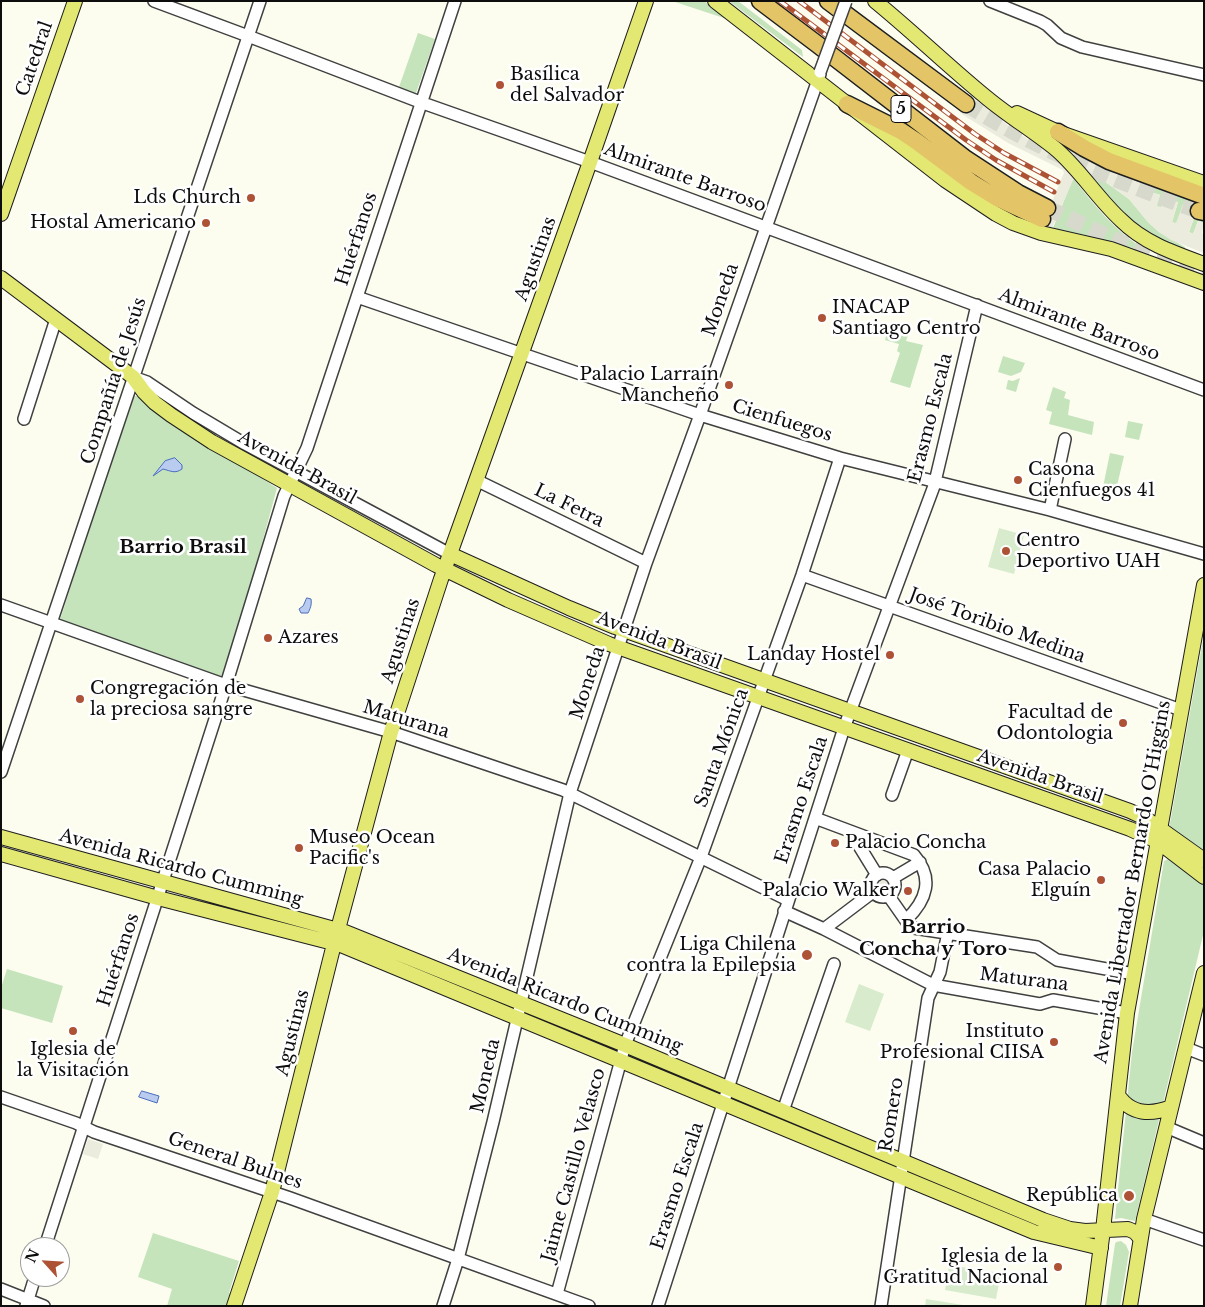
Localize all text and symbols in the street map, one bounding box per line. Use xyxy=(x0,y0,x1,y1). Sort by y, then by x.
street label: Catedral xyxy=(12,19,58,99)
place label: Basílica del Salvador xyxy=(510,64,624,106)
marker: Basílica del Salvador xyxy=(494,79,506,91)
road number: 5 xyxy=(891,96,911,122)
street label: Almirante Barroso xyxy=(601,139,769,217)
place label: Lds Church xyxy=(133,187,241,209)
street label: Huérfanos xyxy=(332,190,382,288)
marker: Lds Church xyxy=(245,192,257,204)
place label: Hostal Americano xyxy=(30,212,196,234)
street label: Agustinas xyxy=(511,214,561,304)
marker: Hostal Americano xyxy=(200,217,212,229)
street label: Moneda xyxy=(698,261,744,339)
street label: Almirante Barroso xyxy=(995,284,1163,366)
street label: Compañía de Jesús xyxy=(77,295,151,467)
place label: INACAP Santiago Centro xyxy=(832,297,981,340)
marker: INACAP Santiago Centro xyxy=(816,312,828,324)
street label: Erasmo Escala xyxy=(904,351,958,485)
place label: Palacio Larraín Mancheño xyxy=(580,364,719,406)
marker: Palacio Larraín Mancheño xyxy=(723,379,735,391)
street label: Cienfuegos xyxy=(729,396,835,446)
street label: Avenida Brasil xyxy=(234,427,360,509)
place label: Casona Cienfuegos 41 xyxy=(1028,459,1155,502)
marker: Casona Cienfuegos 41 xyxy=(1012,474,1024,486)
street label: La Fetra xyxy=(530,480,608,532)
place label: Centro Deportivo UAH xyxy=(1016,530,1160,572)
district label: Barrio Brasil xyxy=(119,537,247,559)
marker: Centro Deportivo UAH xyxy=(1000,545,1012,557)
street label: José Toribio Medina xyxy=(906,584,1088,668)
street label: Agustinas xyxy=(377,596,425,686)
street label: Avenida Brasil xyxy=(593,607,725,675)
place label: Azares xyxy=(278,627,339,649)
marker: Azares xyxy=(262,632,274,644)
street label: Moneda xyxy=(566,644,610,722)
place label: Landay Hostel xyxy=(747,644,880,666)
marker: Landay Hostel xyxy=(884,649,896,661)
place label: Congregación de la preciosa sangre xyxy=(90,678,253,721)
street label: Santa Mónica xyxy=(690,686,754,810)
marker: Congregación de la preciosa sangre xyxy=(74,693,86,705)
street label: Maturana xyxy=(360,697,452,743)
street label: Avenida Libertador Bernardo O'Higgins xyxy=(1090,699,1176,1065)
place label: Facultad de Odontologia xyxy=(997,702,1113,744)
marker: Facultad de Odontologia xyxy=(1117,717,1129,729)
street label: Erasmo Escala xyxy=(771,734,833,866)
street label: Avenida Brasil xyxy=(974,745,1106,809)
street label: Avenida Ricardo Cumming xyxy=(57,825,305,911)
place label: Museo Ocean Pacific's xyxy=(309,827,435,870)
place label: Palacio Concha xyxy=(845,832,986,854)
marker: Palacio Concha xyxy=(829,837,841,849)
marker: Museo Ocean Pacific's xyxy=(293,842,305,854)
place label: Casa Palacio Elguín xyxy=(978,859,1091,902)
marker: Casa Palacio Elguín xyxy=(1095,874,1107,886)
place label: Palacio Walker xyxy=(763,880,898,902)
marker: Palacio Walker xyxy=(902,885,914,897)
street label: Huérfanos xyxy=(94,911,144,1009)
district label: Barrio Concha y Toro xyxy=(859,917,1007,961)
place label: Liga Chilena contra la Epilepsia xyxy=(627,934,796,976)
street label: Avenida Ricardo Cumming xyxy=(444,944,686,1058)
marker: Liga Chilena contra la Epilepsia xyxy=(800,948,814,962)
street label: Maturana xyxy=(978,964,1070,996)
street label: Agustinas xyxy=(272,988,314,1078)
place label: Instituto Profesional CIISA xyxy=(880,1021,1044,1064)
marker: Iglesia de la Visitación xyxy=(67,1025,79,1037)
marker: Instituto Profesional CIISA xyxy=(1048,1036,1060,1048)
street label: Moneda xyxy=(467,1037,505,1115)
place label: Iglesia de la Visitación xyxy=(17,1039,129,1082)
street label: Jaime Castillo Velasco xyxy=(538,1066,610,1264)
street label: Romero xyxy=(875,1076,909,1154)
street label: Erasmo Escala xyxy=(647,1120,709,1252)
street label: General Bulnes xyxy=(165,1128,305,1194)
place label: República xyxy=(1026,1185,1118,1207)
marker: República xyxy=(1122,1189,1136,1203)
north arrow xyxy=(20,1237,70,1287)
text: N xyxy=(21,1246,43,1266)
place label: Iglesia de la Gratitud Nacional xyxy=(883,1246,1048,1288)
marker: Iglesia de la Gratitud Nacional xyxy=(1052,1261,1064,1273)

